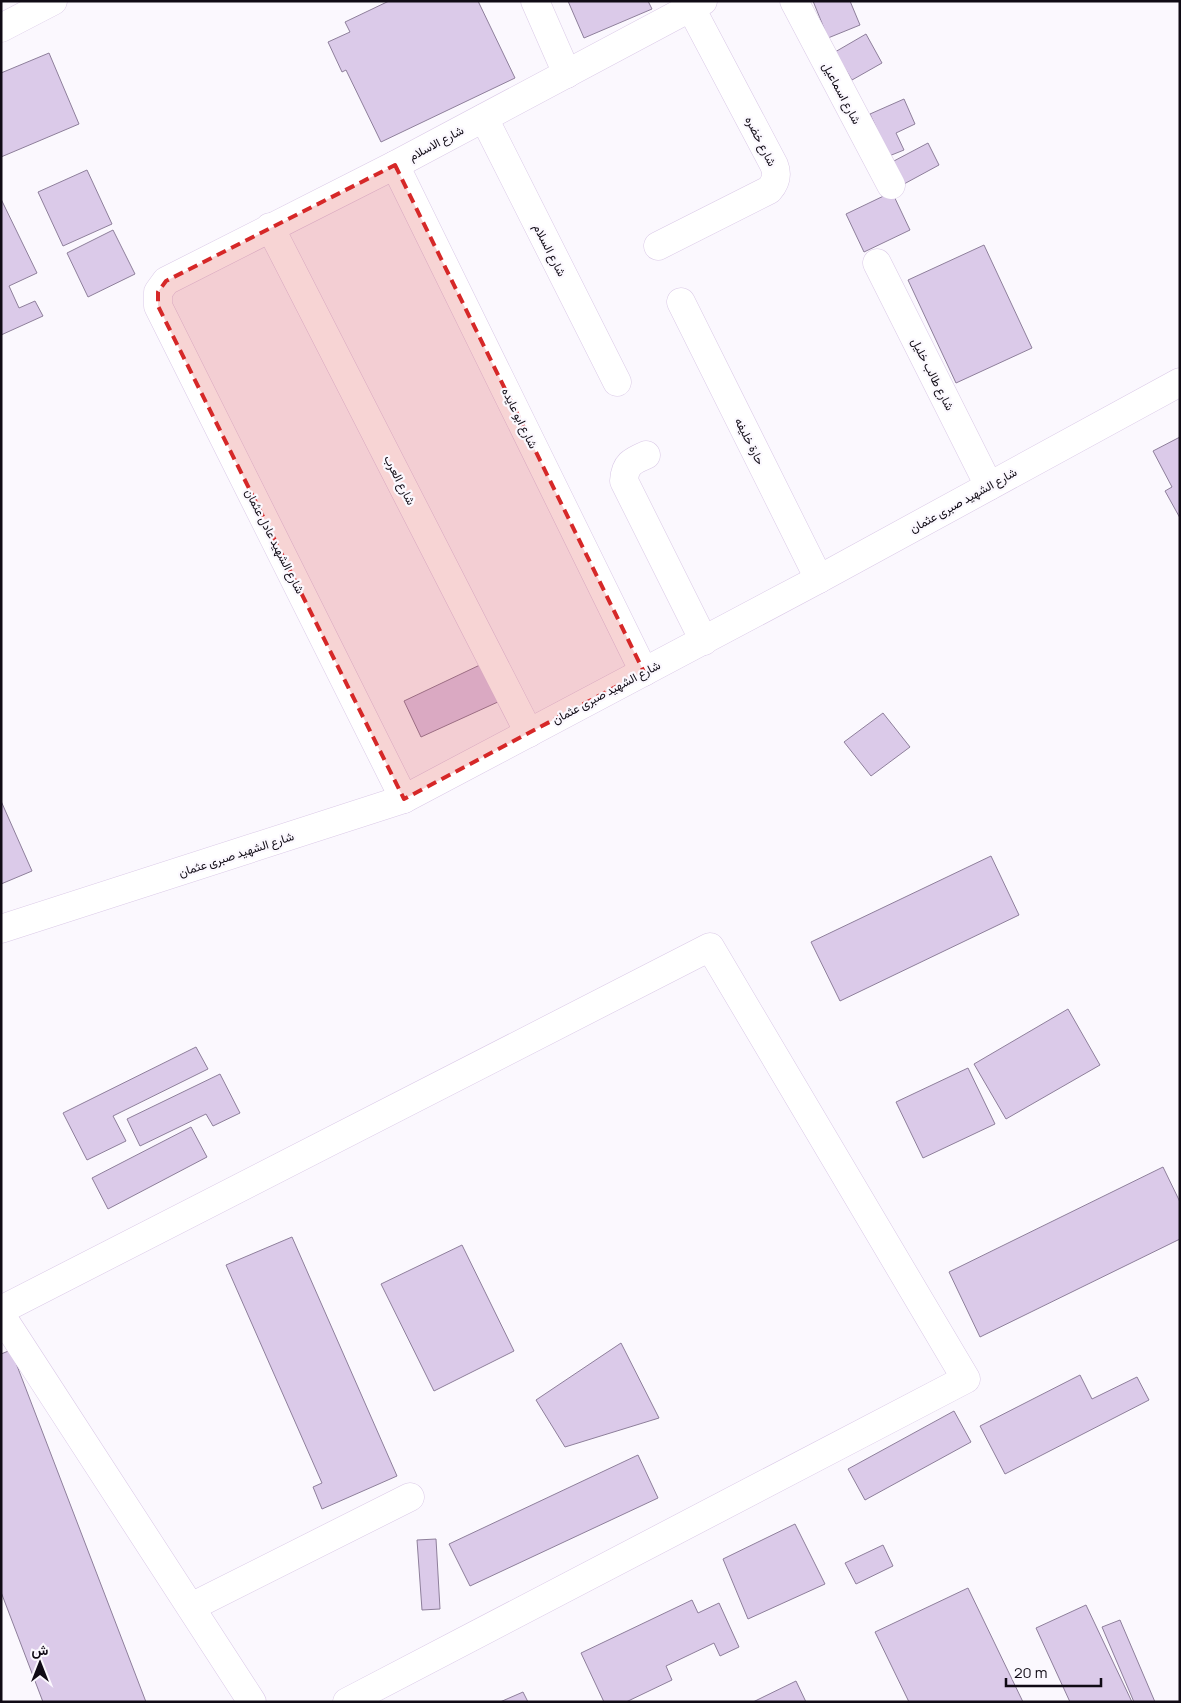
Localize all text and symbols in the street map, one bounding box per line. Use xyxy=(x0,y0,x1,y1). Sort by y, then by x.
street label: شارع اسماعيل xyxy=(818,59,865,127)
street label: شارع خضره xyxy=(740,113,781,169)
street label: شارع الاسلام xyxy=(406,121,467,165)
street label: شارع السلام xyxy=(529,221,571,280)
street label: شارع طالب خليل xyxy=(907,335,959,414)
street label: شارع ابو عايده xyxy=(497,385,542,452)
street label: حارة خليفه xyxy=(731,415,769,467)
street label: شارع العرب xyxy=(379,452,420,508)
street label: شارع الشهيد صبرى عثمان xyxy=(906,463,1020,537)
street label: شارع الشهيد عادل عثمان xyxy=(240,485,309,597)
street label: شارع الشهيد صبرى عثمان xyxy=(549,656,664,729)
street label: شارع الشهيد صبرى عثمان xyxy=(176,827,296,882)
north arrow xyxy=(15,1638,65,1688)
text: ش xyxy=(32,1640,49,1659)
scale bar xyxy=(1006,1656,1101,1688)
text: 20 m xyxy=(1014,1662,1047,1683)

